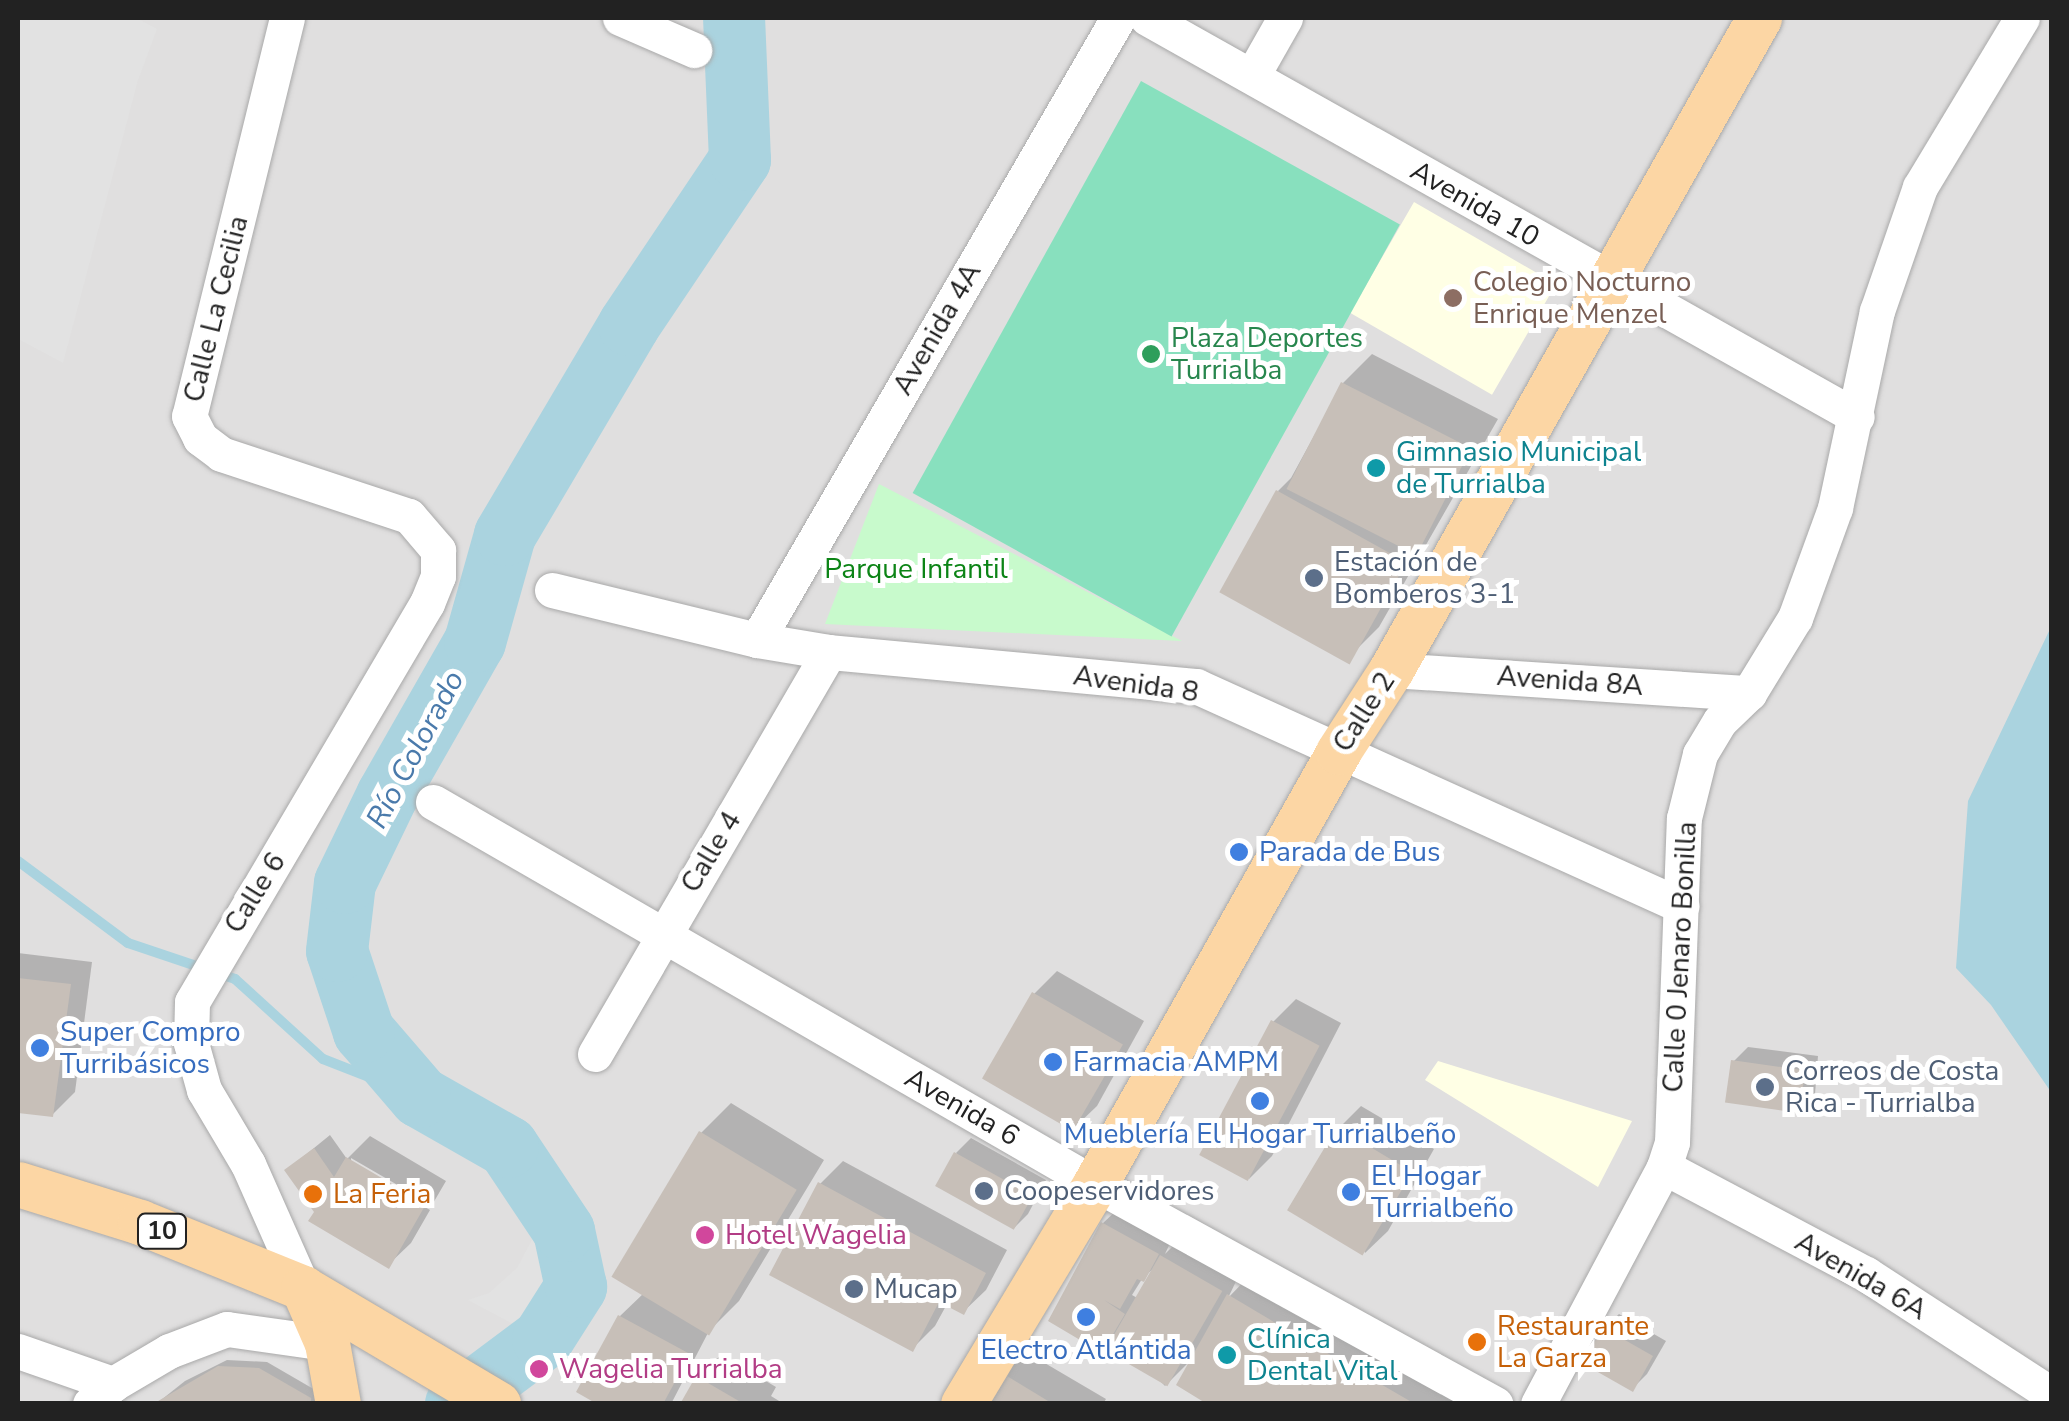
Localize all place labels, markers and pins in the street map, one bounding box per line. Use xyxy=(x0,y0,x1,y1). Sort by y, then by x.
place label: Colegio Nocturno Enrique Menzel xyxy=(1473,265,1691,331)
marker: Colegio Nocturno Enrique Menzel xyxy=(1442,287,1464,309)
place label: Plaza Deportes Turrialba xyxy=(1171,321,1363,387)
marker: Plaza Deportes Turrialba xyxy=(1140,343,1162,365)
place label: Gimnasio Municipal de Turrialba xyxy=(1396,435,1641,501)
marker: Gimnasio Municipal de Turrialba xyxy=(1365,457,1387,479)
place label: Estación de Bomberos 3-1 xyxy=(1334,545,1515,611)
marker: Estación de Bomberos 3-1 xyxy=(1303,567,1325,589)
place label: Parada de Bus xyxy=(1259,835,1440,869)
marker: Parada de Bus xyxy=(1228,841,1250,863)
place label: Super Compro Turribásicos xyxy=(60,1015,241,1081)
marker: Super Compro Turribásicos xyxy=(29,1037,51,1059)
place label: Farmacia AMPM xyxy=(1073,1045,1279,1079)
marker: Farmacia AMPM xyxy=(1042,1051,1064,1073)
place label: Correos de Costa Rica - Turrialba xyxy=(1785,1054,1999,1120)
marker: Correos de Costa Rica - Turrialba xyxy=(1754,1076,1776,1098)
marker: Mueblería El Hogar Turrialbeño xyxy=(1249,1090,1271,1112)
place label: Mueblería El Hogar Turrialbeño xyxy=(1064,1117,1456,1151)
place label: El Hogar Turrialbeño xyxy=(1371,1159,1514,1225)
place label: Coopeservidores xyxy=(1004,1174,1214,1208)
place label: La Feria xyxy=(333,1177,431,1211)
marker: Coopeservidores xyxy=(973,1180,995,1202)
marker: El Hogar Turrialbeño xyxy=(1340,1181,1362,1203)
marker: La Feria xyxy=(302,1183,324,1205)
place label: Hotel Wagelia xyxy=(725,1218,907,1252)
marker: Hotel Wagelia xyxy=(694,1224,716,1246)
place label: Mucap xyxy=(874,1272,958,1306)
marker: Mucap xyxy=(843,1278,865,1300)
marker: Electro Atlántida xyxy=(1075,1306,1097,1328)
place label: Restaurante La Garza xyxy=(1497,1309,1649,1375)
place label: Clínica Dental Vital xyxy=(1247,1322,1397,1388)
marker: Restaurante La Garza xyxy=(1466,1331,1488,1353)
place label: Electro Atlántida xyxy=(980,1333,1192,1367)
marker: Clínica Dental Vital xyxy=(1216,1344,1238,1366)
place label: Wagelia Turrialba xyxy=(559,1352,783,1386)
marker: Wagelia Turrialba xyxy=(528,1358,550,1380)

